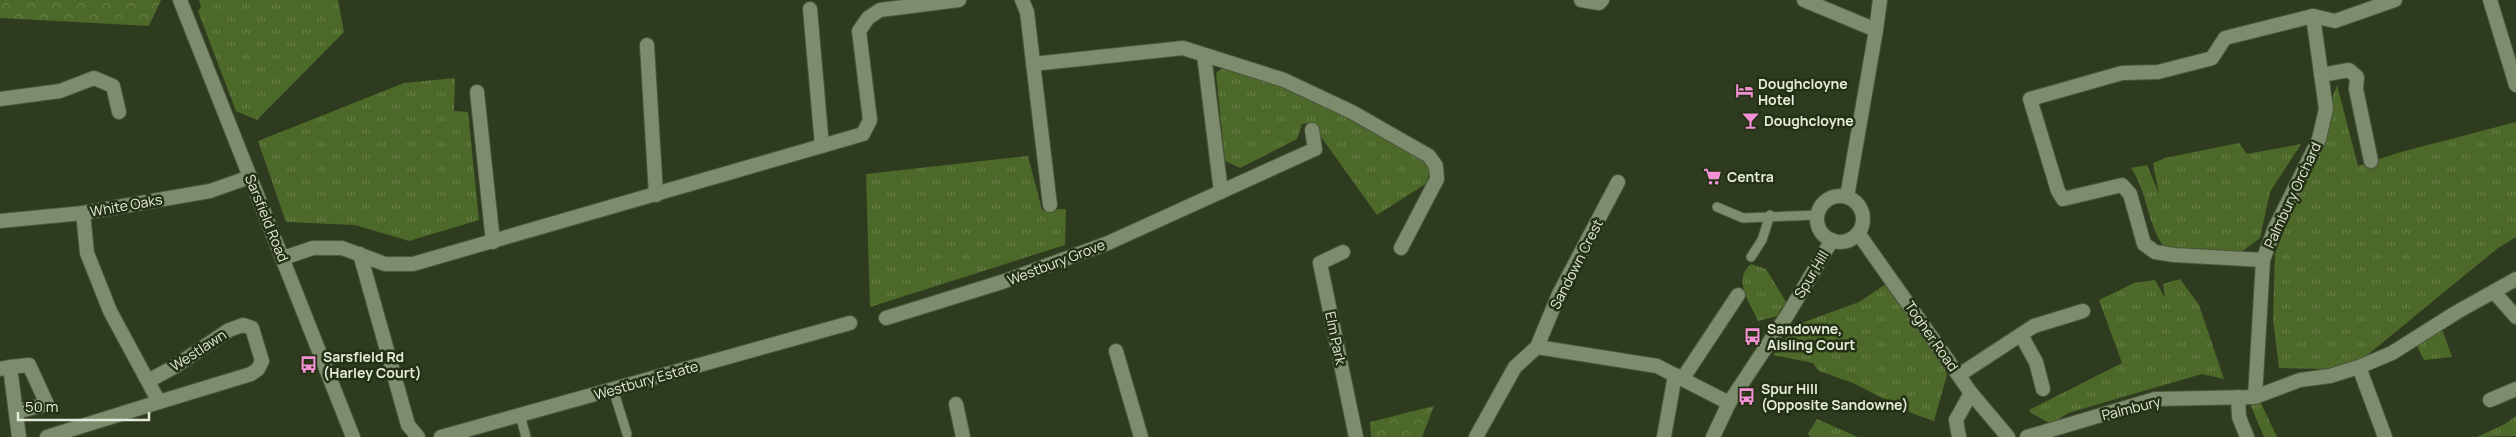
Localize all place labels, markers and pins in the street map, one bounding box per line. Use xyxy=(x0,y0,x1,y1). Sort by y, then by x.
place label: Doughcloyne Hotel xyxy=(1758,74,1848,109)
hotel icon: Doughcloyne Hotel xyxy=(1734,81,1754,101)
bar icon: Doughcloyne xyxy=(1740,110,1760,130)
place label: Doughcloyne xyxy=(1764,111,1854,130)
supermarket icon: Centra xyxy=(1703,166,1723,186)
place label: Centra xyxy=(1727,167,1774,186)
place label: Sandowne, Aisling Court xyxy=(1767,319,1855,354)
bus stop icon: Sandowne, Aisling Court xyxy=(1743,326,1763,346)
place label: Sarsfield Rd (Harley Court) xyxy=(323,347,422,382)
bus stop icon: Sarsfield Rd (Harley Court) xyxy=(299,354,319,374)
place label: Spur Hill (Opposite Sandowne) xyxy=(1761,379,1908,414)
bus stop icon: Spur Hill (Opposite Sandowne) xyxy=(1737,386,1757,406)

